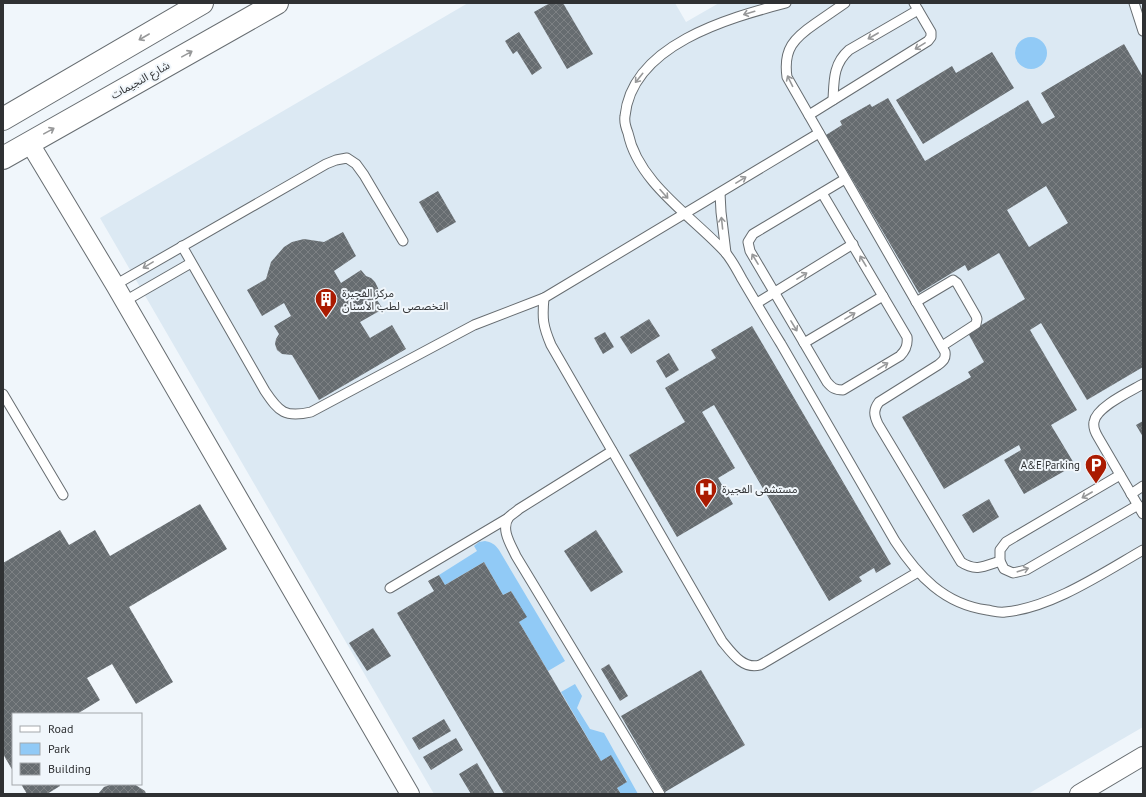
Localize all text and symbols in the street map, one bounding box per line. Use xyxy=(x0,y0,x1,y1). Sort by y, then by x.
one-way arrow xyxy=(743,10,755,18)
one-way arrow xyxy=(138,33,150,41)
one-way arrow xyxy=(867,33,879,41)
one-way arrow xyxy=(915,42,926,50)
one-way arrow xyxy=(181,49,193,57)
street label: شارع النجيمات xyxy=(108,58,173,103)
one-way arrow xyxy=(634,73,643,84)
one-way arrow xyxy=(786,76,793,88)
one-way arrow xyxy=(43,127,55,135)
one-way arrow xyxy=(735,176,746,184)
one-way arrow xyxy=(659,189,669,199)
one-way arrow xyxy=(718,217,726,230)
one-way arrow xyxy=(750,253,758,265)
one-way arrow xyxy=(858,255,866,267)
one-way arrow xyxy=(142,262,154,270)
one-way arrow xyxy=(796,271,808,279)
building icon: مركز الفجيرة التخصصى لطب الأسنان xyxy=(313,286,339,319)
place label: مركز الفجيرة التخصصى لطب الأسنان xyxy=(342,286,448,313)
one-way arrow xyxy=(844,311,856,319)
one-way arrow xyxy=(791,320,799,332)
one-way arrow xyxy=(877,362,889,370)
parking icon: A&E Parking xyxy=(1083,452,1109,485)
place label: A&E Parking xyxy=(1021,458,1080,472)
hospital icon: مستشفى الفجيرة xyxy=(693,476,719,509)
place label: مستشفى الفجيرة xyxy=(722,482,798,496)
one-way arrow xyxy=(1081,491,1093,499)
one-way arrow xyxy=(1016,566,1029,573)
legend xyxy=(12,713,142,785)
text: Road xyxy=(48,721,73,736)
text: Park xyxy=(48,741,70,756)
text: Building xyxy=(48,761,91,776)

